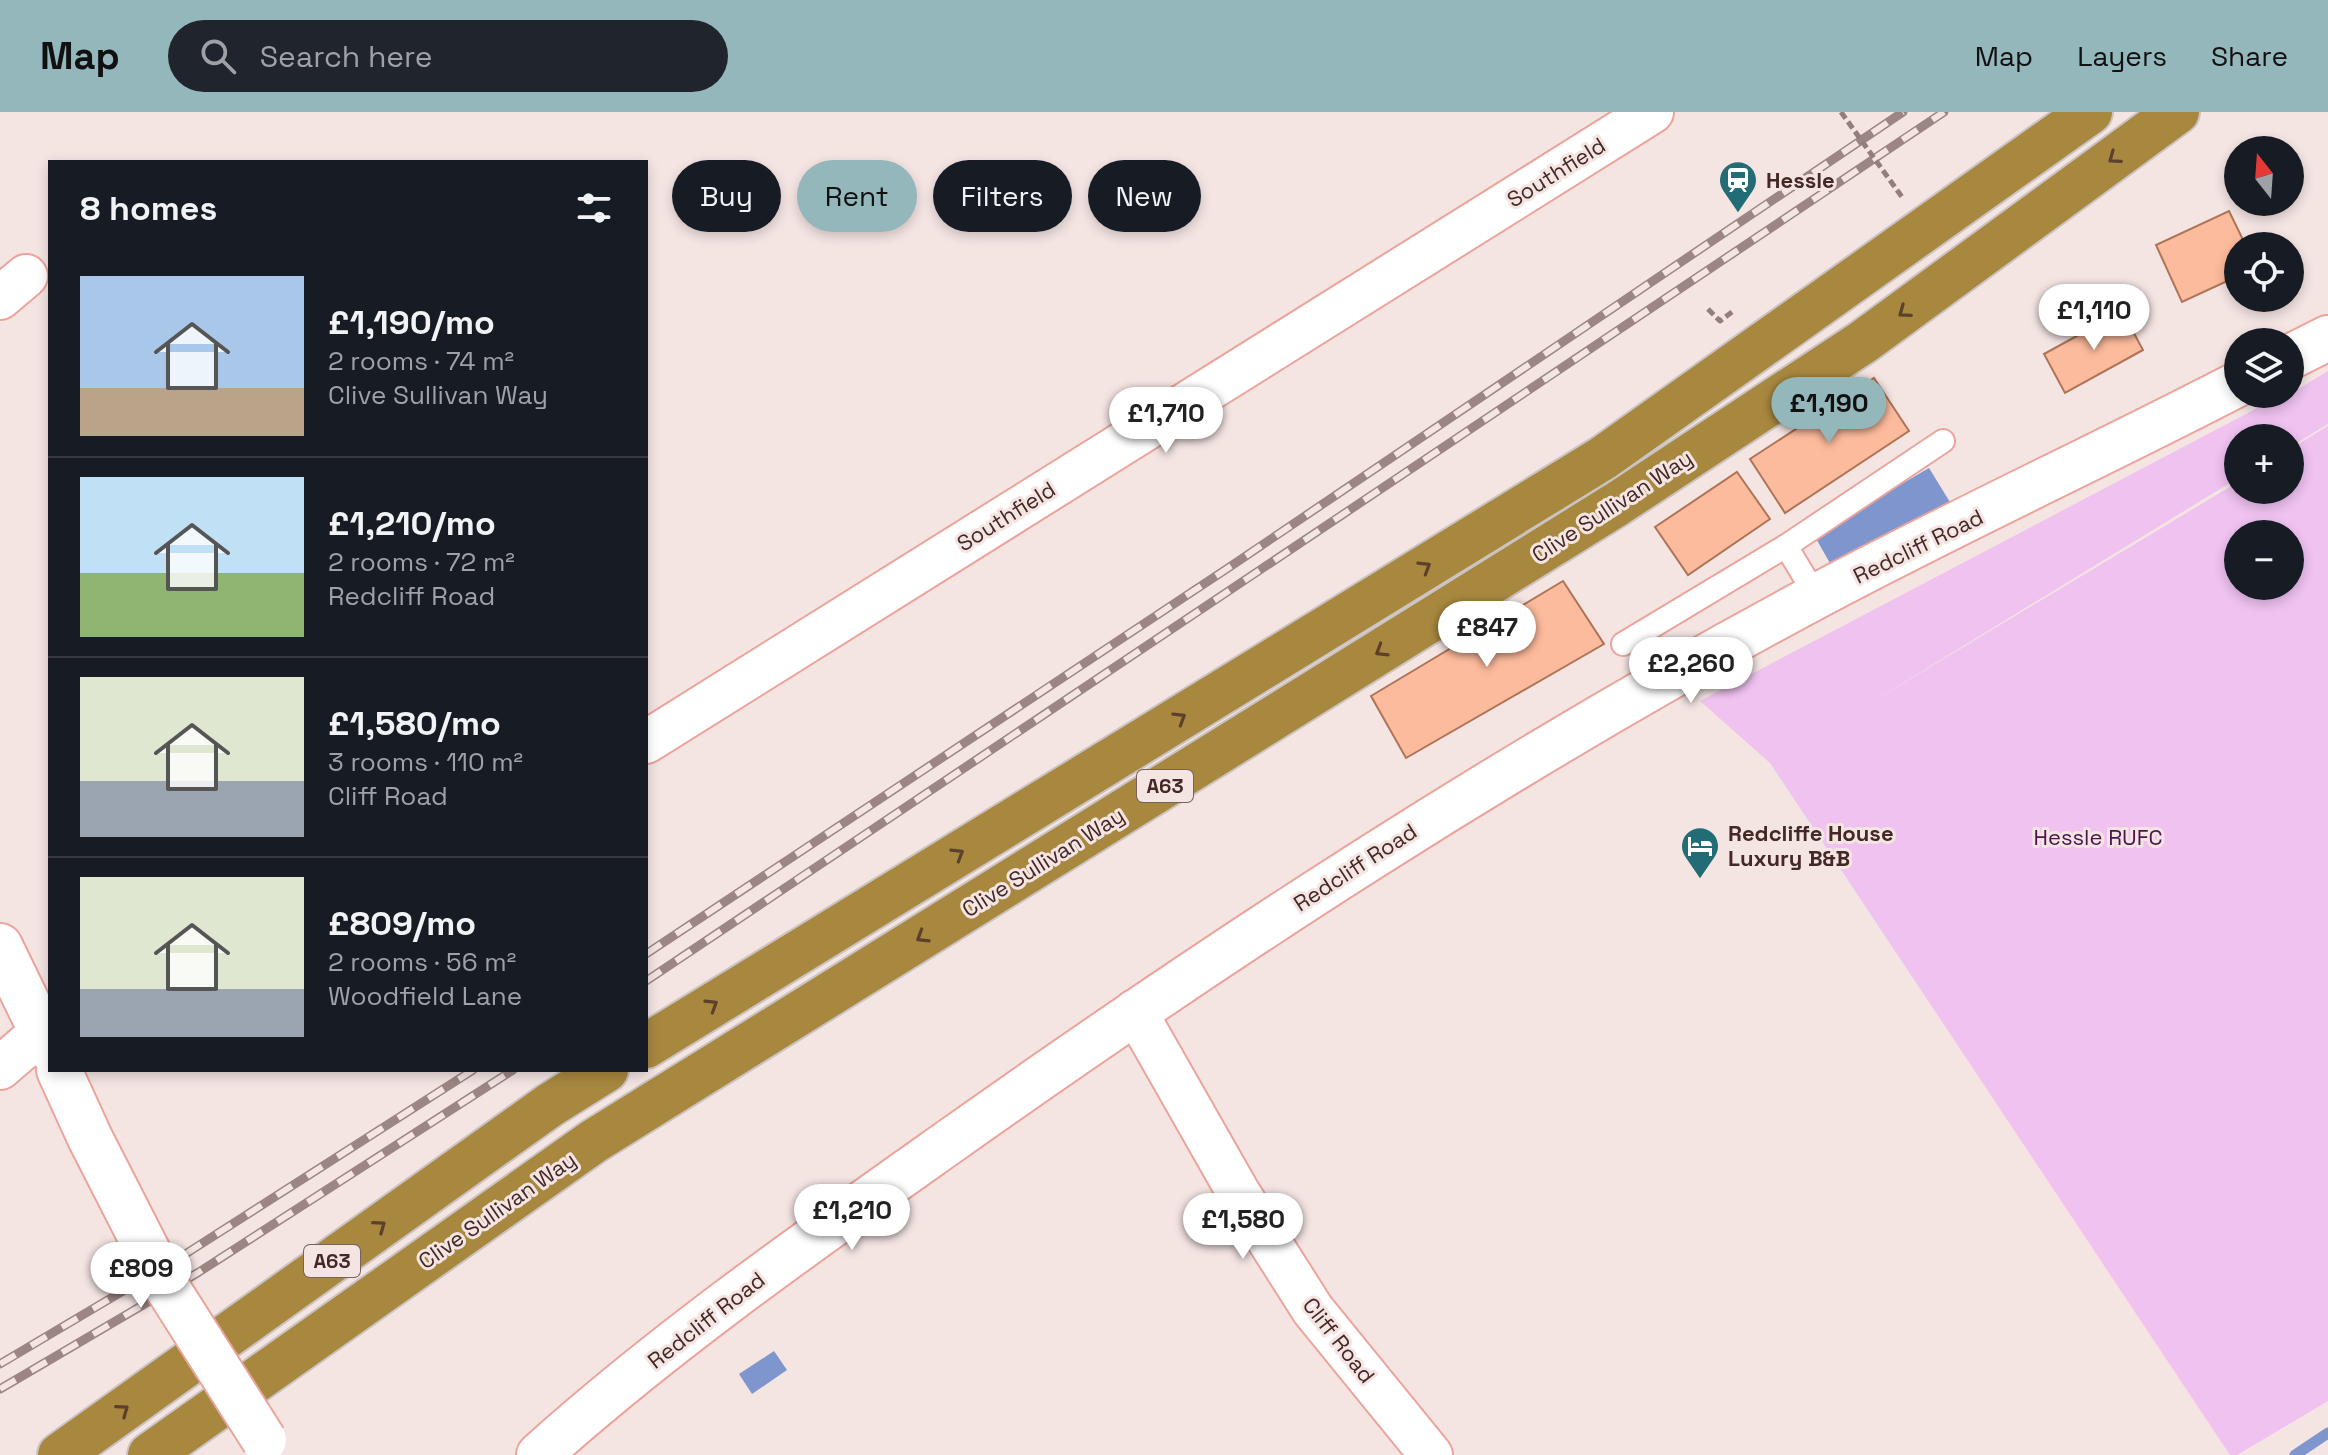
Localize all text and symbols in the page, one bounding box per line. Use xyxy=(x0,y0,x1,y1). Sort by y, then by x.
search box xyxy=(168,20,728,92)
text: Map xyxy=(40,32,120,80)
icon: search xyxy=(196,34,240,78)
text: Search here xyxy=(260,37,433,76)
text: Map xyxy=(1975,38,2033,74)
text: Layers xyxy=(2077,38,2167,74)
text: Share xyxy=(2211,38,2288,74)
street label: Southfield xyxy=(1502,131,1610,213)
north arrow xyxy=(2224,136,2304,216)
map controls xyxy=(2224,136,2304,600)
one-way arrow xyxy=(2108,149,2122,163)
station icon: Hessle xyxy=(1717,159,1759,214)
chip: Buy xyxy=(672,160,781,232)
chip: Rent xyxy=(797,160,917,232)
chip: Filters xyxy=(933,160,1072,232)
chip: New xyxy=(1088,160,1201,232)
place label: Hessle xyxy=(1766,166,1835,194)
icon: filters xyxy=(572,186,616,230)
text: 8 homes xyxy=(80,187,217,230)
button: locate xyxy=(2224,232,2304,312)
pin: £1,110 xyxy=(2029,284,2159,352)
text: £1,110 xyxy=(2057,293,2131,327)
text: £1,190/mo xyxy=(328,301,495,344)
one-way arrow xyxy=(1899,303,1913,317)
icon: home xyxy=(144,308,240,404)
button: layers xyxy=(2224,328,2304,408)
text: 2 rooms · 74 m² xyxy=(328,344,514,378)
pin: £1,190 xyxy=(1764,377,1894,445)
text: Clive Sullivan Way xyxy=(328,378,548,412)
text: £1,190 xyxy=(1789,386,1869,420)
pin: £1,710 xyxy=(1101,387,1231,455)
text: £1,710 xyxy=(1127,396,1205,430)
button: + xyxy=(2224,424,2304,504)
street label: Clive Sullivan Way xyxy=(1526,444,1698,568)
street label: Southfield xyxy=(952,475,1060,557)
text: £1,210/mo xyxy=(328,502,496,545)
street label: Redcliff Road xyxy=(1848,502,1988,590)
icon: home xyxy=(144,509,240,605)
button: − xyxy=(2224,520,2304,600)
text: 2 rooms · 72 m² xyxy=(328,545,515,579)
one-way arrow xyxy=(1416,562,1431,577)
text: Redcliff Road xyxy=(328,579,495,613)
pin: £847 xyxy=(1440,601,1534,669)
text: £847 xyxy=(1456,610,1518,644)
pin: £2,260 xyxy=(1626,637,1756,705)
one-way arrow xyxy=(1375,642,1389,657)
text: £2,260 xyxy=(1647,646,1735,680)
text: £1,580/mo xyxy=(328,702,501,745)
icon: home xyxy=(144,709,240,805)
one-way arrow xyxy=(1171,713,1185,728)
text: 3 rooms · 110 m² xyxy=(328,745,523,779)
road number: A63 xyxy=(1137,770,1193,802)
text: Cliff Road xyxy=(328,779,448,813)
street label: Clive Sullivan Way xyxy=(957,801,1129,923)
street label: Redcliff Road xyxy=(1288,817,1422,917)
place label: Redcliffe House Luxury B&B xyxy=(1728,819,1894,872)
park label: Hessle RUFC xyxy=(2033,823,2163,851)
hotel icon: Redcliffe House Luxury B&B xyxy=(1679,825,1721,880)
one-way arrow xyxy=(949,848,964,864)
text: £809/mo xyxy=(328,902,476,945)
icon: home xyxy=(144,909,240,1005)
one-way arrow xyxy=(916,927,931,942)
text: 2 rooms · 56 m² xyxy=(328,945,516,979)
text: Woodfield Lane xyxy=(328,979,522,1013)
one-way arrow xyxy=(704,999,718,1014)
street label: Clive Sullivan Way xyxy=(413,1145,581,1275)
pin: £1,210 xyxy=(787,1184,917,1252)
text: £1,210 xyxy=(812,1193,892,1227)
pin: £1,580 xyxy=(1178,1193,1308,1261)
text: £1,580 xyxy=(1201,1202,1285,1236)
one-way arrow xyxy=(372,1221,386,1236)
pin: £809 xyxy=(94,1242,188,1310)
road number: A63 xyxy=(304,1245,360,1277)
text: £809 xyxy=(108,1251,174,1285)
street label: Redcliff Road xyxy=(642,1265,770,1375)
street label: Cliff Road xyxy=(1297,1291,1381,1389)
one-way arrow xyxy=(115,1405,129,1419)

